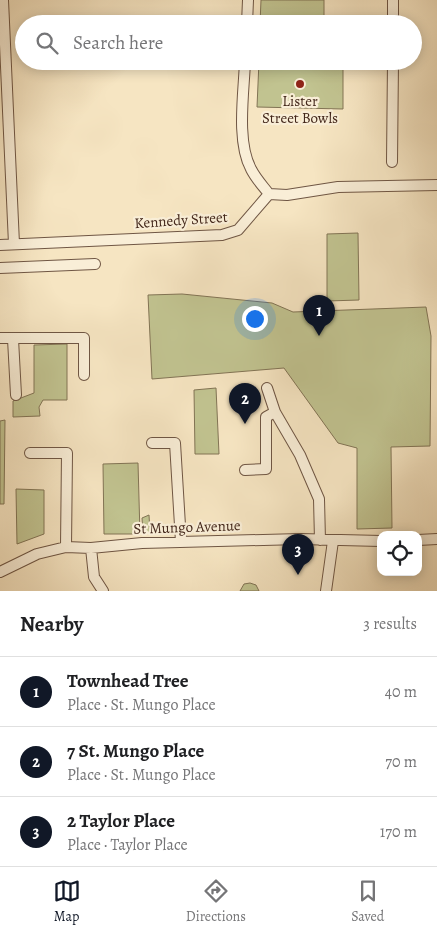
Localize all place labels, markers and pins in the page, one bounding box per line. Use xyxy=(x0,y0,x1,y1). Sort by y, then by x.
marker: Lister Street Bowls xyxy=(294,78,306,90)
place label: Lister Street Bowls xyxy=(262,91,338,128)
pin: 1 xyxy=(303,295,335,336)
pin: 2 xyxy=(229,383,261,424)
pin: 3 xyxy=(282,534,314,575)

